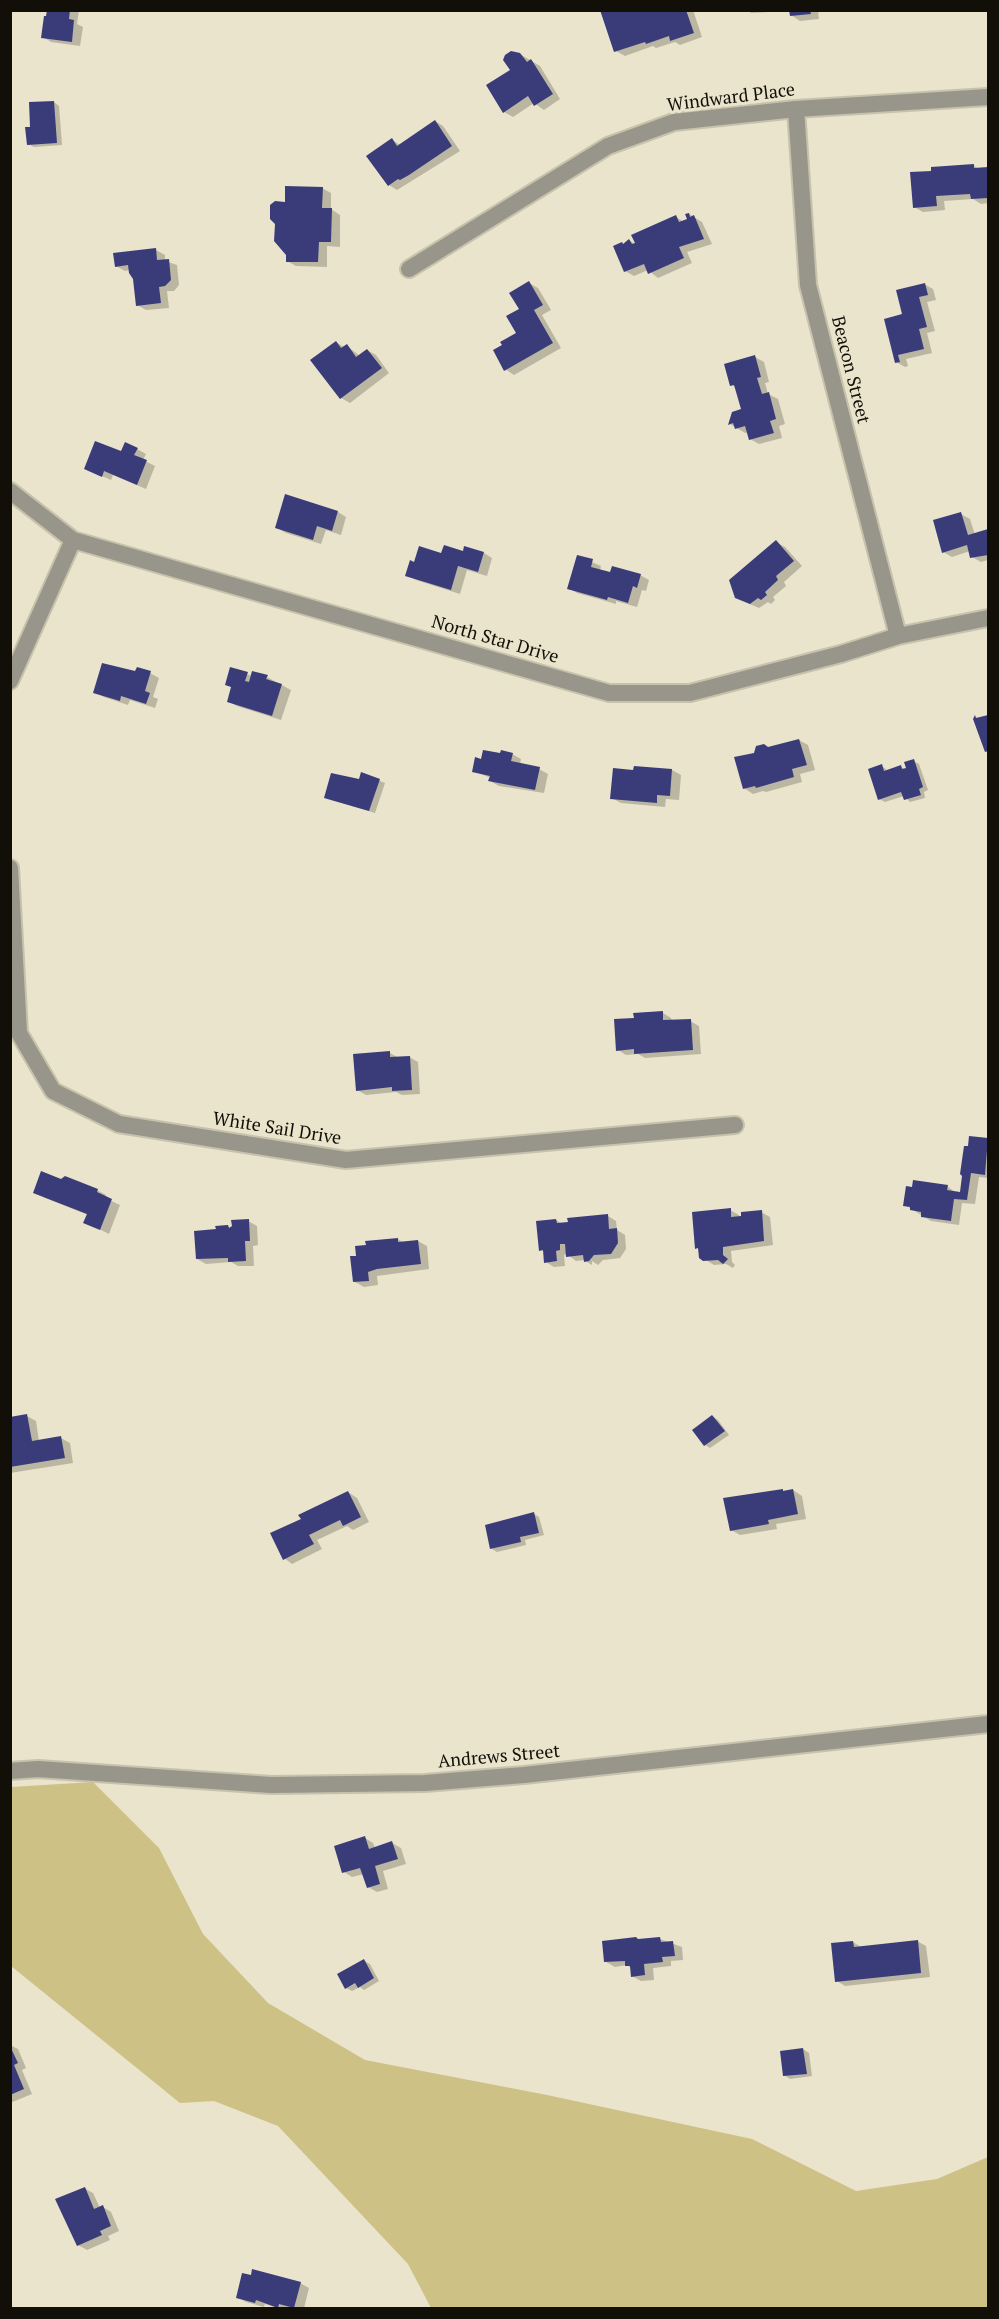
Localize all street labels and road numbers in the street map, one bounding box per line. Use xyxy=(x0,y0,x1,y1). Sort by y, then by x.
street label: Windward Place xyxy=(666,79,796,117)
street label: Beacon Street xyxy=(826,314,874,426)
street label: North Star Drive xyxy=(429,612,561,668)
street label: White Sail Drive xyxy=(211,1108,343,1150)
street label: Andrews Street xyxy=(437,1741,561,1773)

